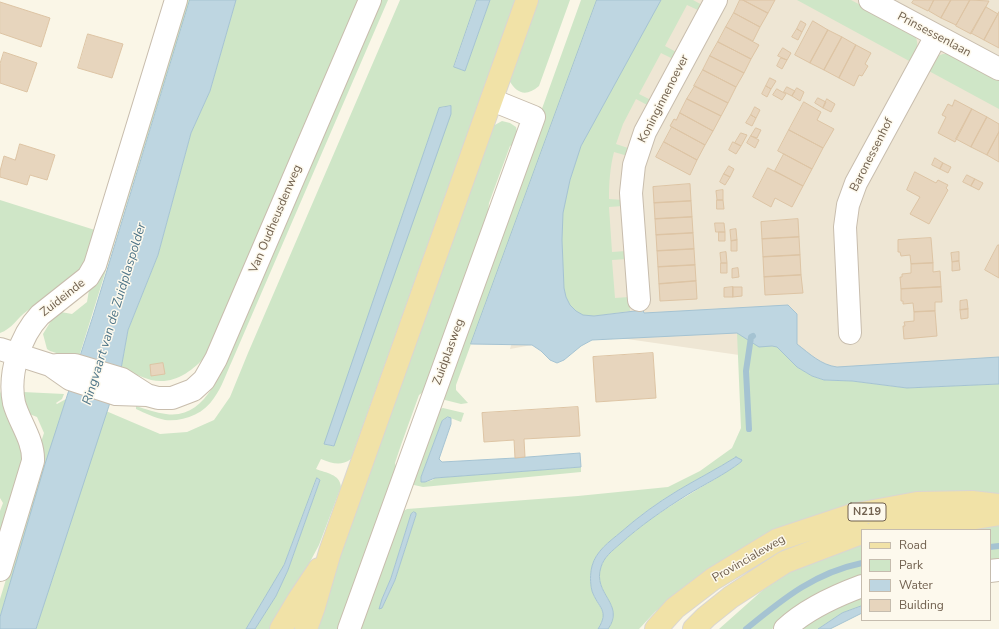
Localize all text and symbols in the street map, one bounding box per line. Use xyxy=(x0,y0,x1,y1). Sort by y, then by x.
street label: Prinsessenlaan xyxy=(895,10,973,60)
street label: Koninginnenoever xyxy=(636,53,692,145)
street label: Baronessenhof xyxy=(847,116,897,194)
street label: Van Oudheusdenweg xyxy=(247,163,305,275)
water label: Ringvaart van de Zuidplaspolder xyxy=(80,221,150,407)
street label: Zuideinde xyxy=(38,276,88,320)
street label: Zuidplasweg xyxy=(430,317,468,387)
road number: N219 xyxy=(848,503,886,521)
legend xyxy=(861,529,991,621)
street label: Provincialeweg xyxy=(710,532,788,586)
text: Road xyxy=(899,537,927,553)
text: Park xyxy=(899,557,923,573)
text: Water xyxy=(899,577,933,593)
text: Building xyxy=(899,597,944,613)

